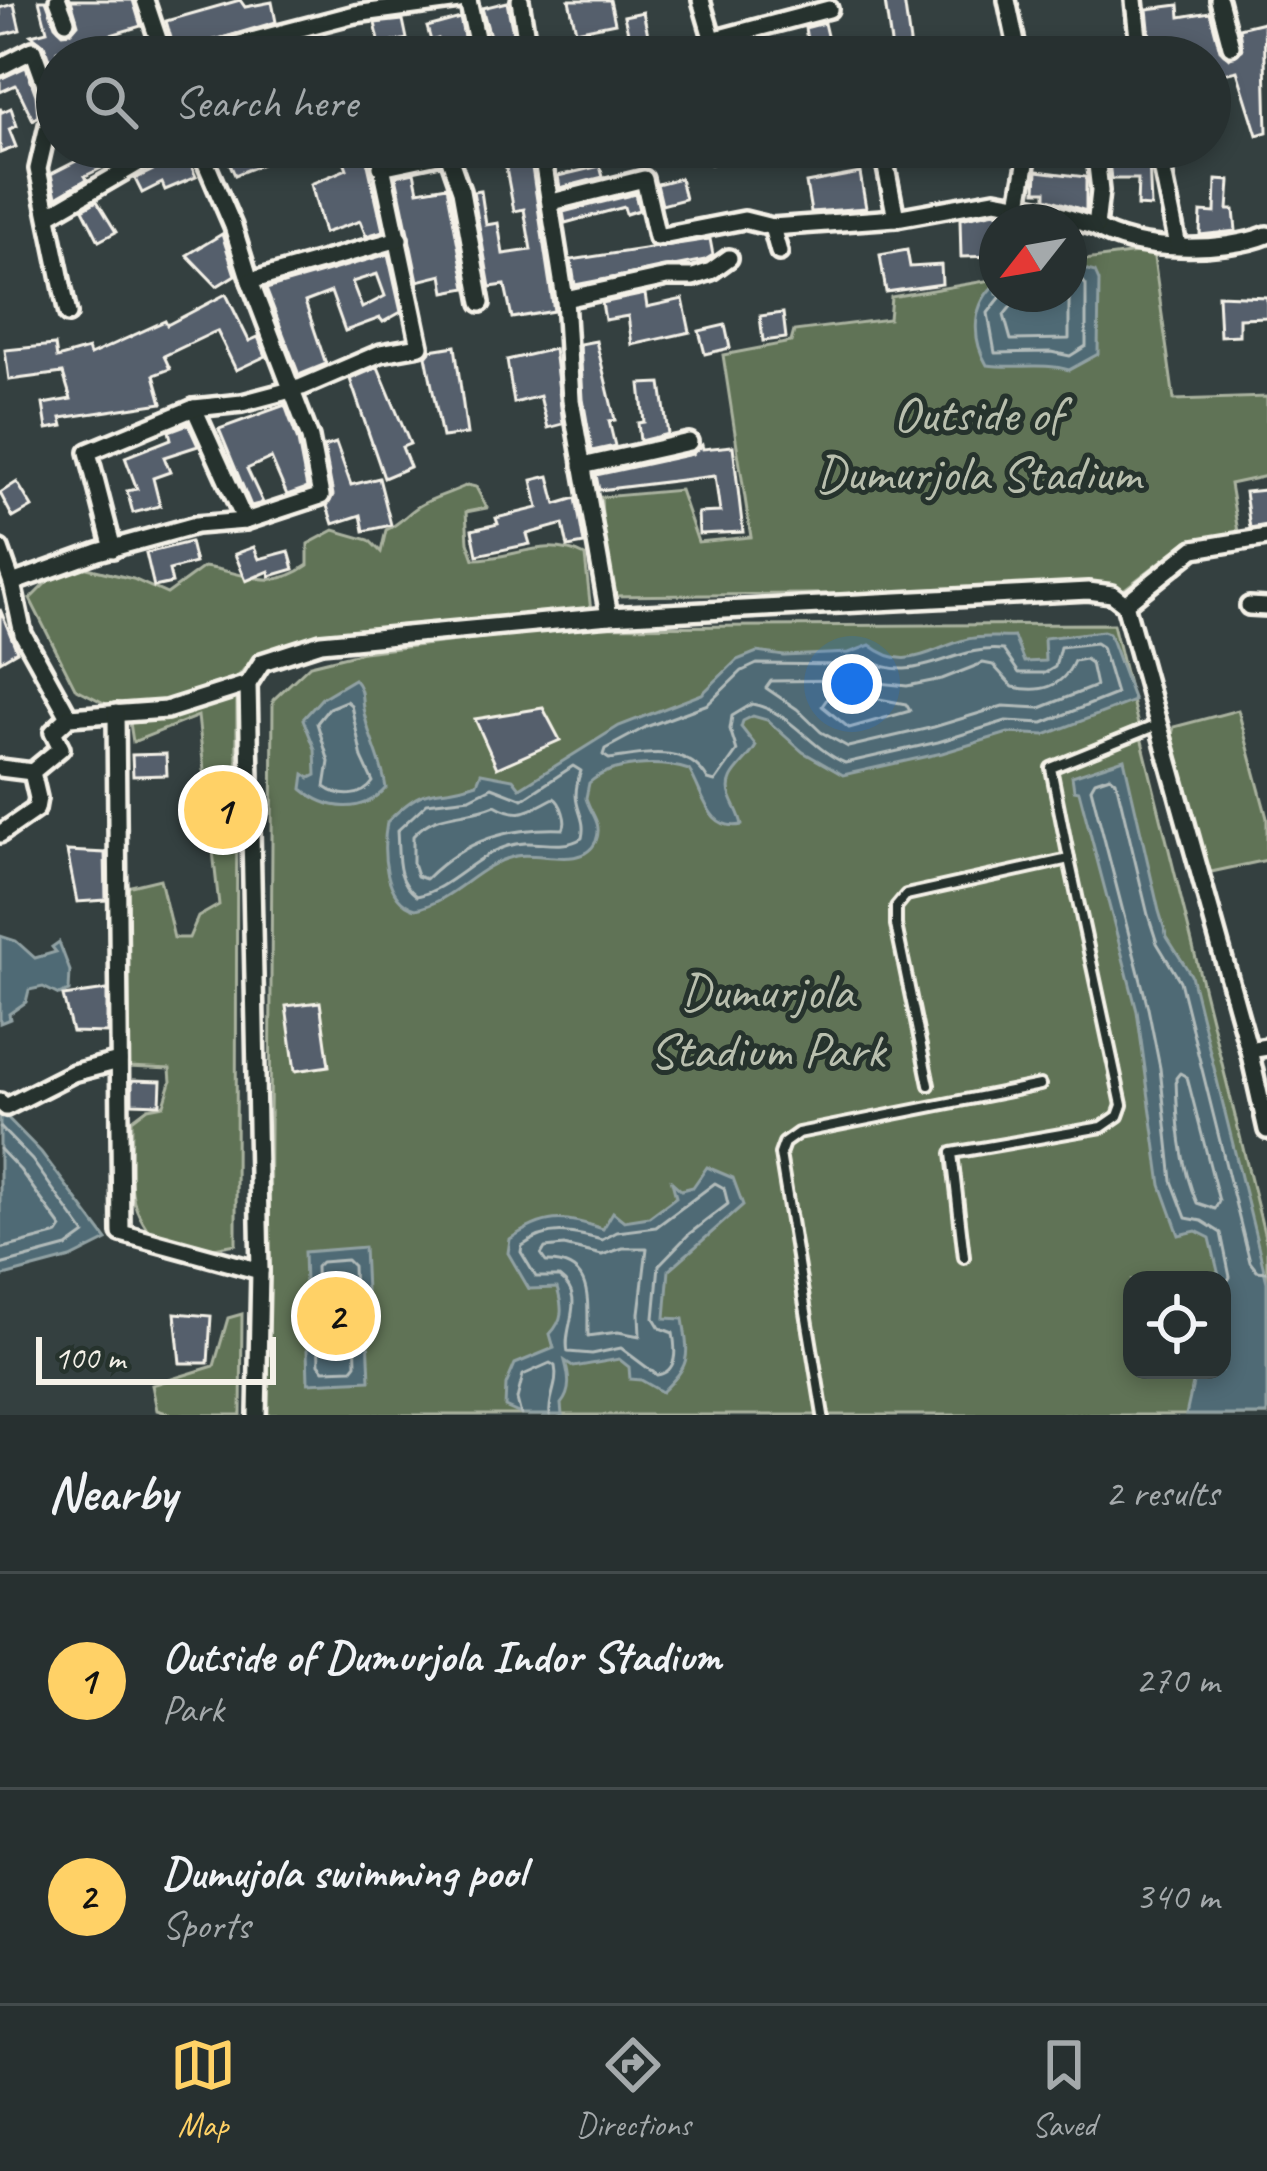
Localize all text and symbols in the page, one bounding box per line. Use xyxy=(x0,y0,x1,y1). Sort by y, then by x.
search box xyxy=(36,36,1231,168)
icon: search xyxy=(78,69,144,135)
text: Search here xyxy=(174,74,357,131)
north arrow xyxy=(979,204,1087,312)
park label: Outside of Dumurjola Stadium xyxy=(816,382,1145,505)
your location xyxy=(822,654,882,714)
pin: 1 xyxy=(184,765,262,855)
park label: Dumurjola Stadium Park xyxy=(649,959,888,1082)
pin: 2 xyxy=(297,1271,375,1361)
map controls xyxy=(1123,1271,1231,1379)
button: locate xyxy=(1123,1271,1231,1379)
scale bar xyxy=(36,1331,276,1384)
text: 100 m xyxy=(54,1337,125,1379)
text: Nearby xyxy=(48,1461,176,1525)
text: 2 results xyxy=(1105,1469,1219,1518)
text: Outside of Dumurjola Indor Stadium xyxy=(162,1628,721,1685)
text: 1 xyxy=(78,1656,96,1705)
text: 270 m xyxy=(1135,1656,1219,1705)
text: Park xyxy=(162,1685,224,1734)
text: Dumujola swimming pool xyxy=(162,1844,526,1901)
text: 2 xyxy=(78,1872,96,1921)
text: 340 m xyxy=(1135,1872,1219,1921)
text: Sports xyxy=(162,1901,250,1950)
tab: Map xyxy=(170,2032,236,2146)
tab: Directions xyxy=(576,2032,691,2146)
tab: Saved xyxy=(1031,2032,1097,2146)

